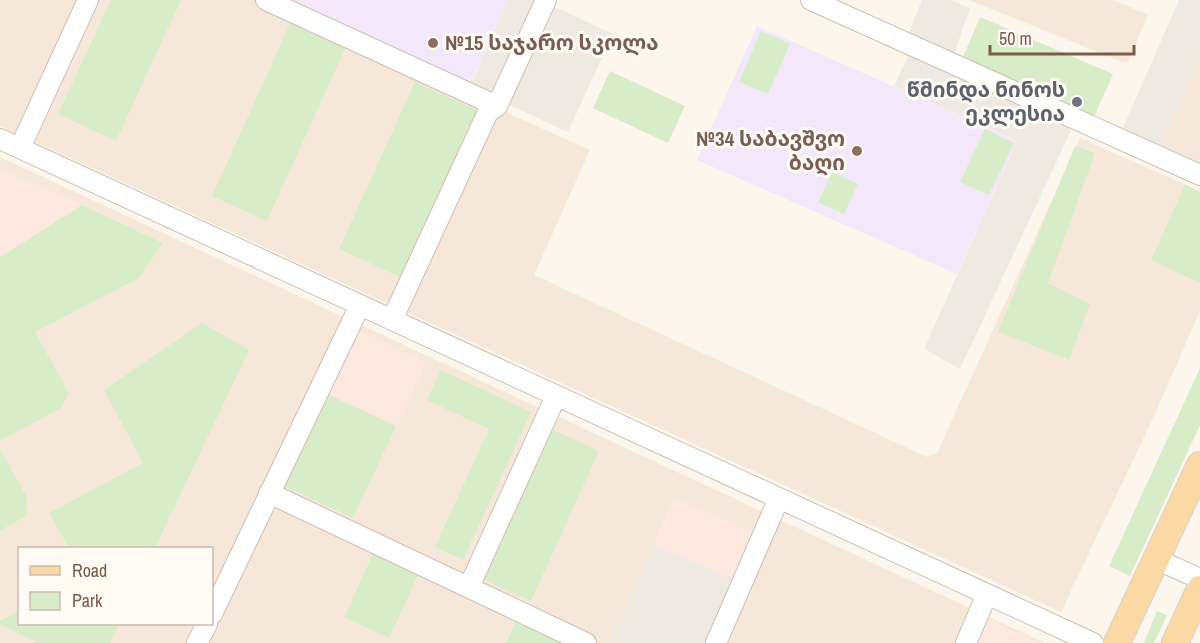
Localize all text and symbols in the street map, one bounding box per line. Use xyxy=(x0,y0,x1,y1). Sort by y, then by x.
scale bar xyxy=(990,18,1134,56)
text: 50 m xyxy=(999,26,1032,51)
place label: №15 საჯარო სკოლა xyxy=(445,28,659,57)
marker: №15 საჯარო სკოლა xyxy=(426,36,440,50)
place label: წმინდა ნინოს ეკლესია xyxy=(907,75,1065,128)
marker: წმინდა ნინოს ეკლესია xyxy=(1070,95,1084,109)
place label: №34 საბავშვო ბაღი xyxy=(696,124,845,177)
marker: №34 საბავშვო ბაღი xyxy=(850,144,864,158)
legend xyxy=(18,547,213,625)
text: Road xyxy=(72,558,107,583)
text: Park xyxy=(72,588,103,613)

